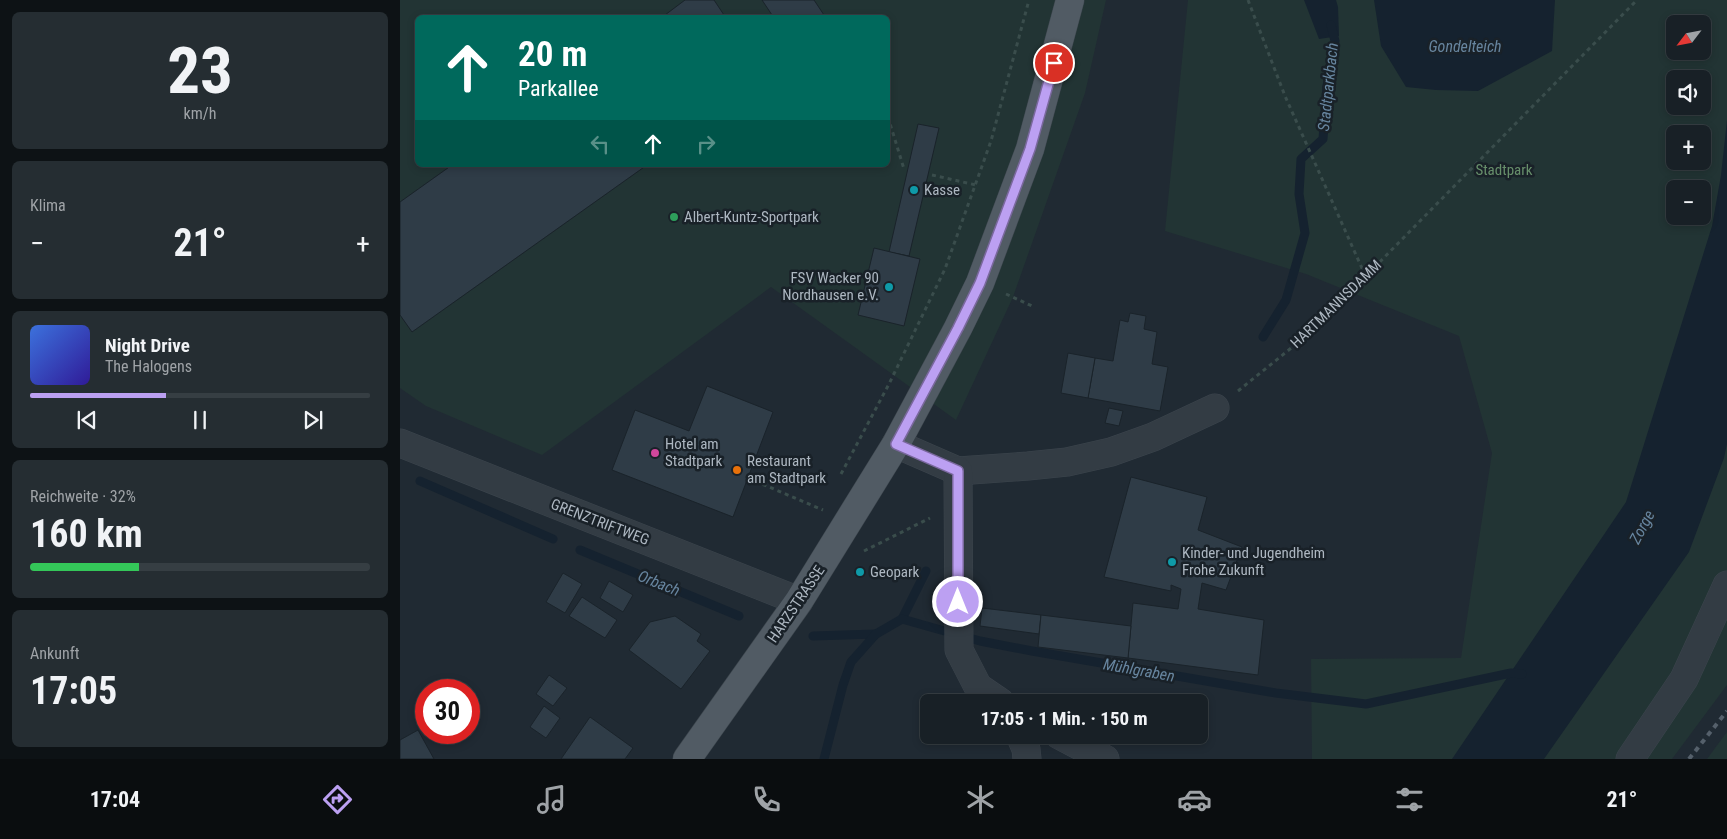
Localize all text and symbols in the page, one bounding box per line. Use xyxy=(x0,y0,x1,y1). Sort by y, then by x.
north arrow xyxy=(1666,15,1711,60)
map controls xyxy=(1666,15,1711,225)
text: 23 xyxy=(167,33,233,109)
text: 20 m xyxy=(518,34,587,75)
icon: ahead xyxy=(435,35,500,100)
water label: Gondelteich xyxy=(1428,37,1502,56)
pin xyxy=(1033,42,1075,84)
water label: Stadtparkbach xyxy=(1314,42,1342,132)
icon: arrive xyxy=(1040,49,1068,77)
button: sound xyxy=(1666,70,1711,115)
text: Parkallee xyxy=(518,76,599,101)
text: km/h xyxy=(184,104,216,123)
button: + xyxy=(1666,125,1711,170)
icon: left xyxy=(586,130,614,158)
icon: ahead xyxy=(639,130,667,158)
icon: right xyxy=(692,130,720,158)
park label: Stadtpark xyxy=(1475,161,1533,179)
button: − xyxy=(1666,180,1711,225)
place label: Kasse xyxy=(924,181,960,199)
marker: Kasse xyxy=(908,184,920,196)
text: Klima xyxy=(30,196,66,215)
place label: Albert-Kuntz-Sportpark xyxy=(684,208,819,226)
marker: Albert-Kuntz-Sportpark xyxy=(668,211,680,223)
text: 21° xyxy=(173,221,227,265)
text: − xyxy=(30,227,44,260)
text: + xyxy=(356,227,370,260)
street label: HARTMANNSDAMM xyxy=(1287,256,1385,352)
place label: FSV Wacker 90 Nordhausen e.V. xyxy=(782,269,879,304)
marker: FSV Wacker 90 Nordhausen e.V. xyxy=(883,281,895,293)
text: Night Drive xyxy=(105,334,190,357)
text: The Halogens xyxy=(105,357,192,376)
icon: previous xyxy=(73,406,101,434)
icon: pause xyxy=(186,406,214,434)
icon: next xyxy=(299,406,327,434)
place label: Hotel am Stadtpark xyxy=(665,435,722,470)
marker: Hotel am Stadtpark xyxy=(649,447,661,459)
place label: Restaurant am Stadtpark xyxy=(747,452,826,487)
marker: Restaurant am Stadtpark xyxy=(731,464,743,476)
text: Reichweite · 32% xyxy=(30,487,136,506)
street label: GRENZTRIFTWEG xyxy=(548,495,652,549)
water label: Zorge xyxy=(1625,507,1659,548)
text: 160 km xyxy=(30,512,143,556)
place label: Kinder- und Jugendheim Frohe Zukunft xyxy=(1182,544,1325,579)
marker: Kinder- und Jugendheim Frohe Zukunft xyxy=(1166,556,1178,568)
street label: HARZSTRASSE xyxy=(764,562,828,646)
place label: Geopark xyxy=(870,563,920,581)
water label: Orbach xyxy=(635,566,683,600)
marker: Geopark xyxy=(854,566,866,578)
position arrow xyxy=(931,575,983,627)
text: Ankunft xyxy=(30,644,79,663)
water label: Mühlgraben xyxy=(1102,654,1176,686)
text: 17:05 xyxy=(30,669,117,713)
speed limit sign: 30 xyxy=(415,679,480,744)
text: 17:05 · 1 Min. · 150 m xyxy=(980,707,1148,730)
icon: directions xyxy=(320,782,355,817)
icon: music xyxy=(534,782,569,817)
icon: phone xyxy=(749,782,784,817)
icon: climate xyxy=(963,782,998,817)
icon: car xyxy=(1177,782,1212,817)
icon: filters xyxy=(1392,782,1427,817)
text: 17:04 xyxy=(90,787,140,812)
text: 21° xyxy=(1606,787,1637,812)

